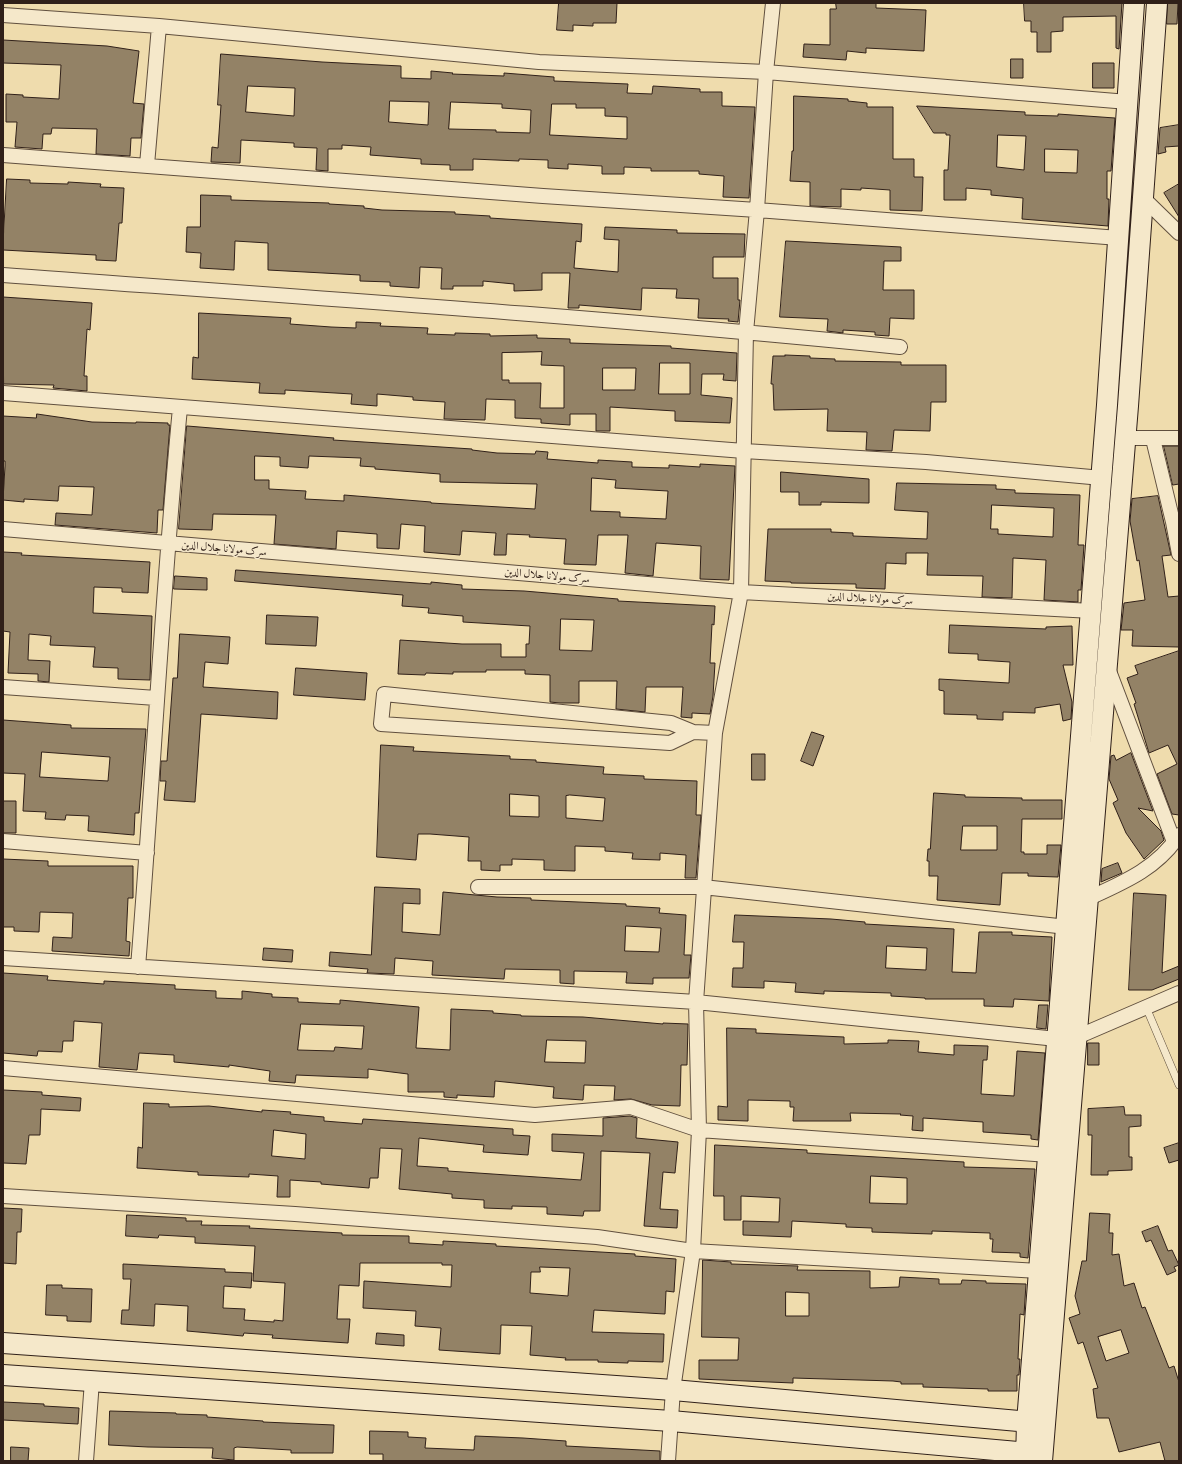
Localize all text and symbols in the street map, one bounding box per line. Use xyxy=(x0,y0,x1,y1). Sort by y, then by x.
street label: سرک مولانا جلال الدین xyxy=(181,539,267,559)
street label: سرک مولانا جلال الدین xyxy=(504,566,590,586)
street label: سرک مولانا جلال الدین xyxy=(827,590,913,608)

